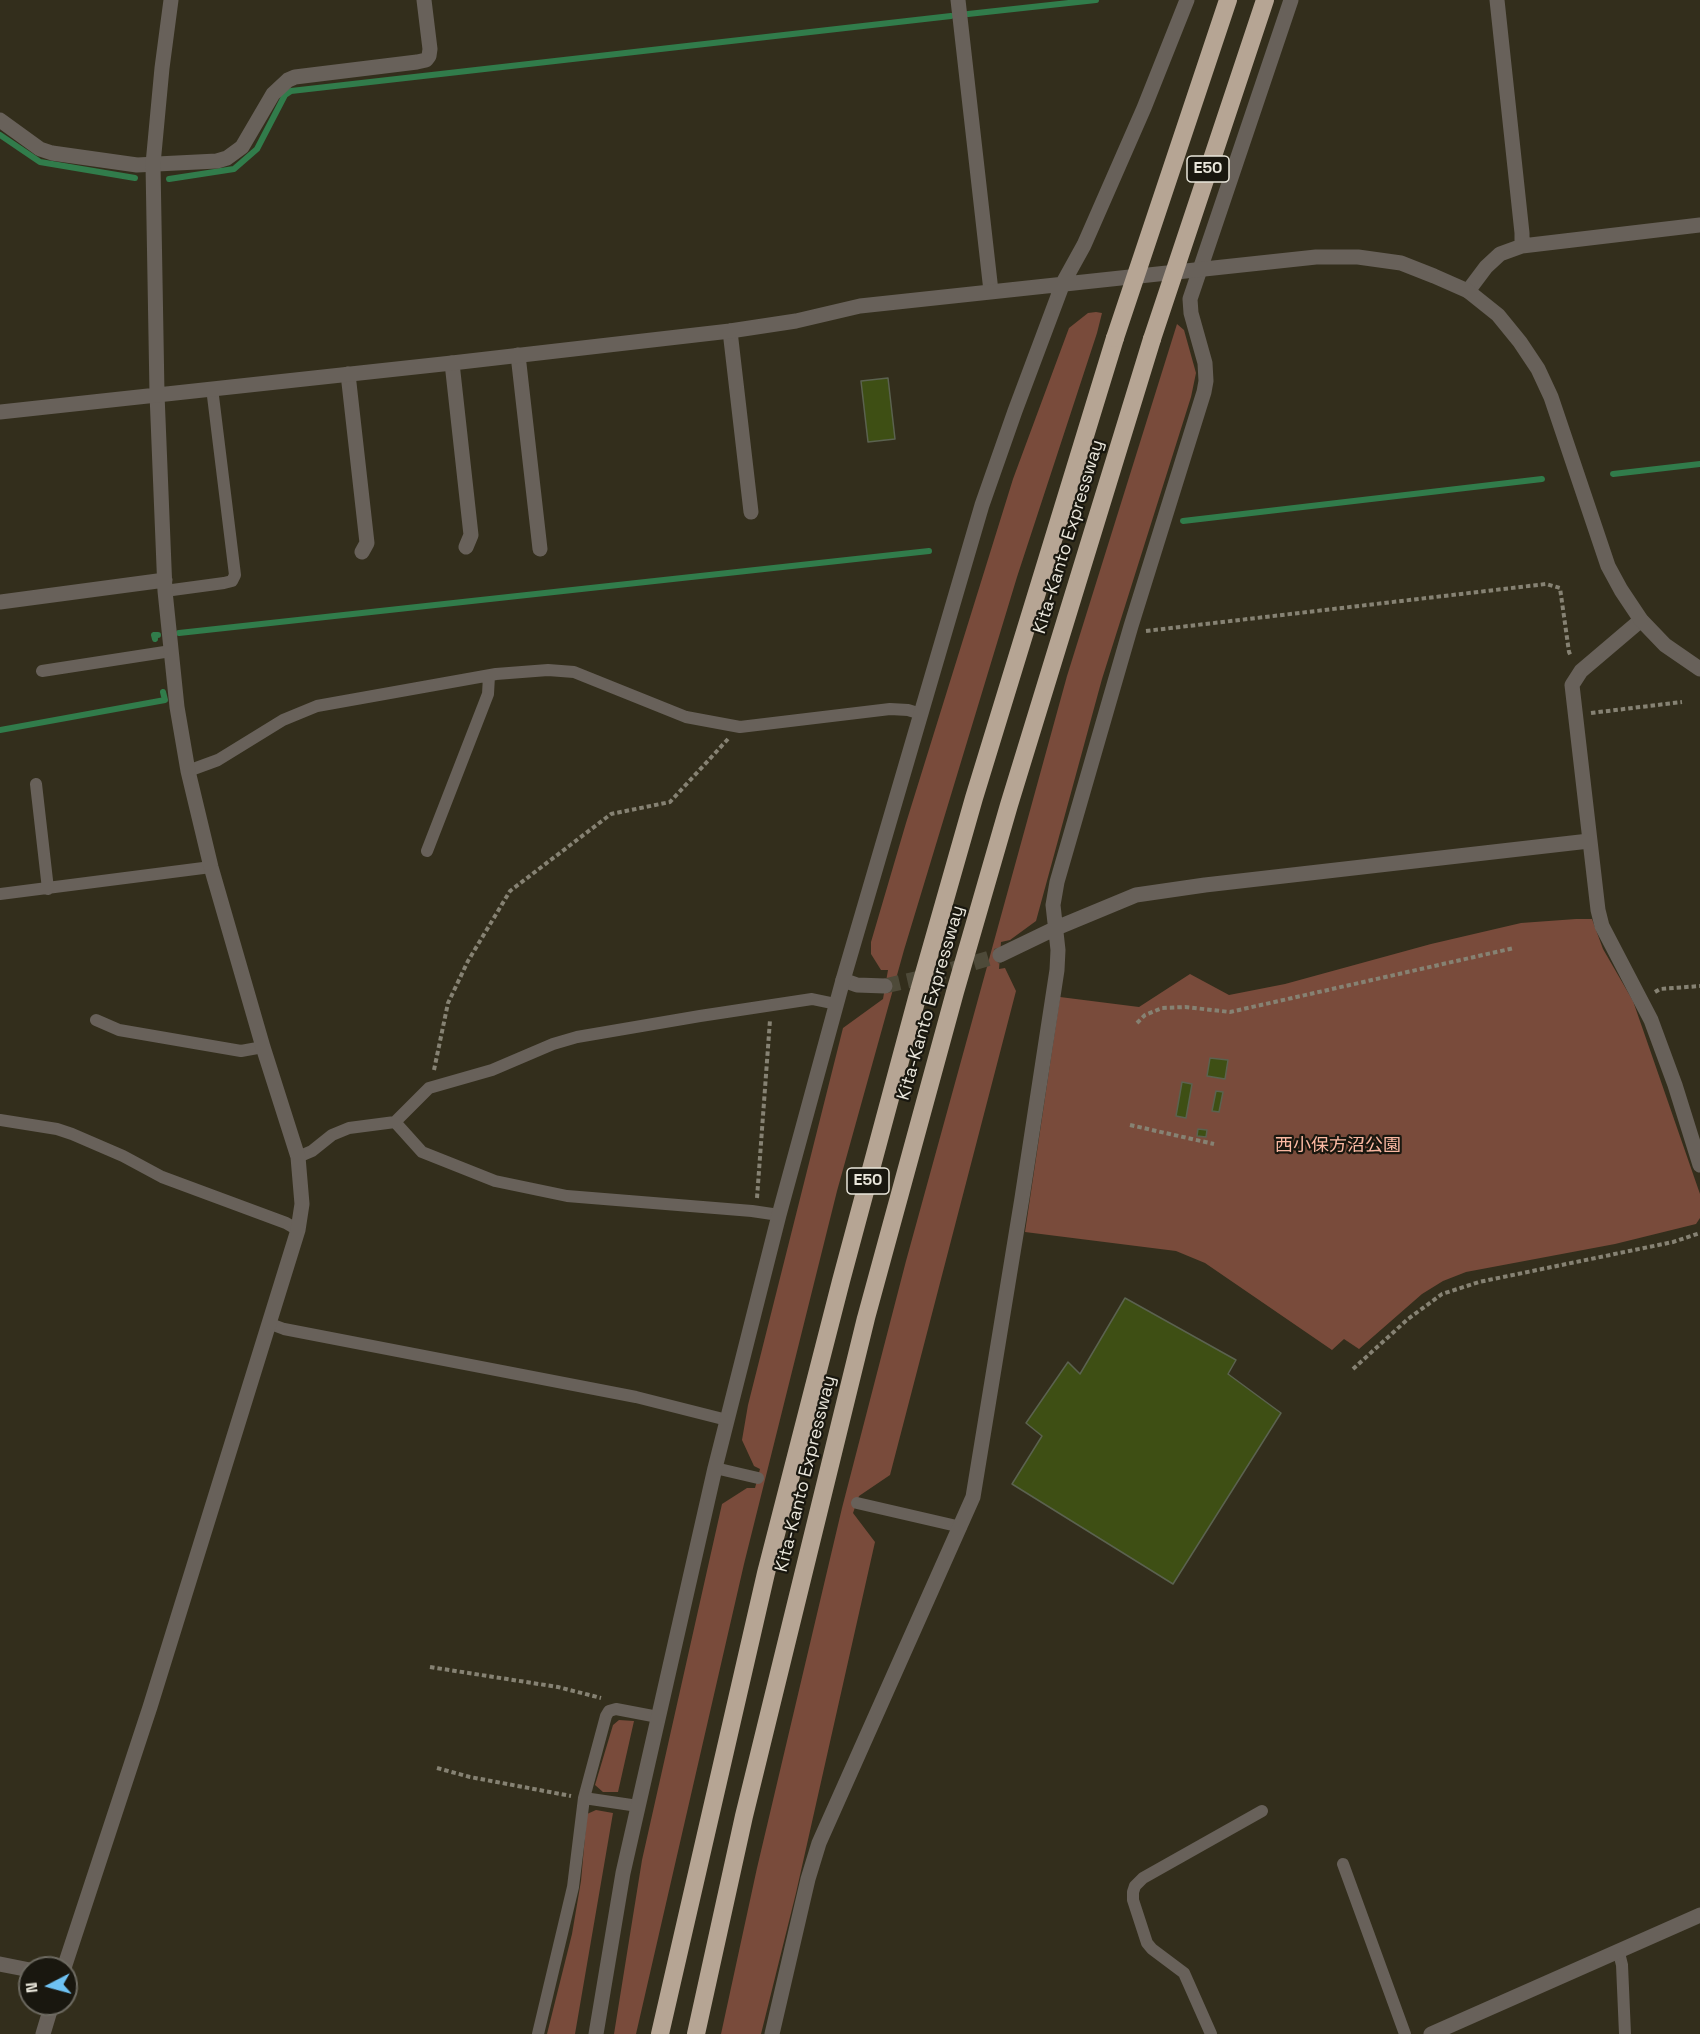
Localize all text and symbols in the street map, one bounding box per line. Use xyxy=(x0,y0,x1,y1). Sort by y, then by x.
road number: E50 xyxy=(1187,156,1229,182)
street label: Kita-Kanto Expressway xyxy=(1029,437,1109,637)
street label: Kita-Kanto Expressway xyxy=(893,903,969,1103)
park label: 西小保方沼公園 xyxy=(1275,1135,1401,1157)
road number: E50 xyxy=(847,1168,889,1194)
street label: Kita-Kanto Expressway xyxy=(771,1374,841,1574)
north arrow xyxy=(18,1956,78,2016)
text: N xyxy=(21,1981,43,1994)

